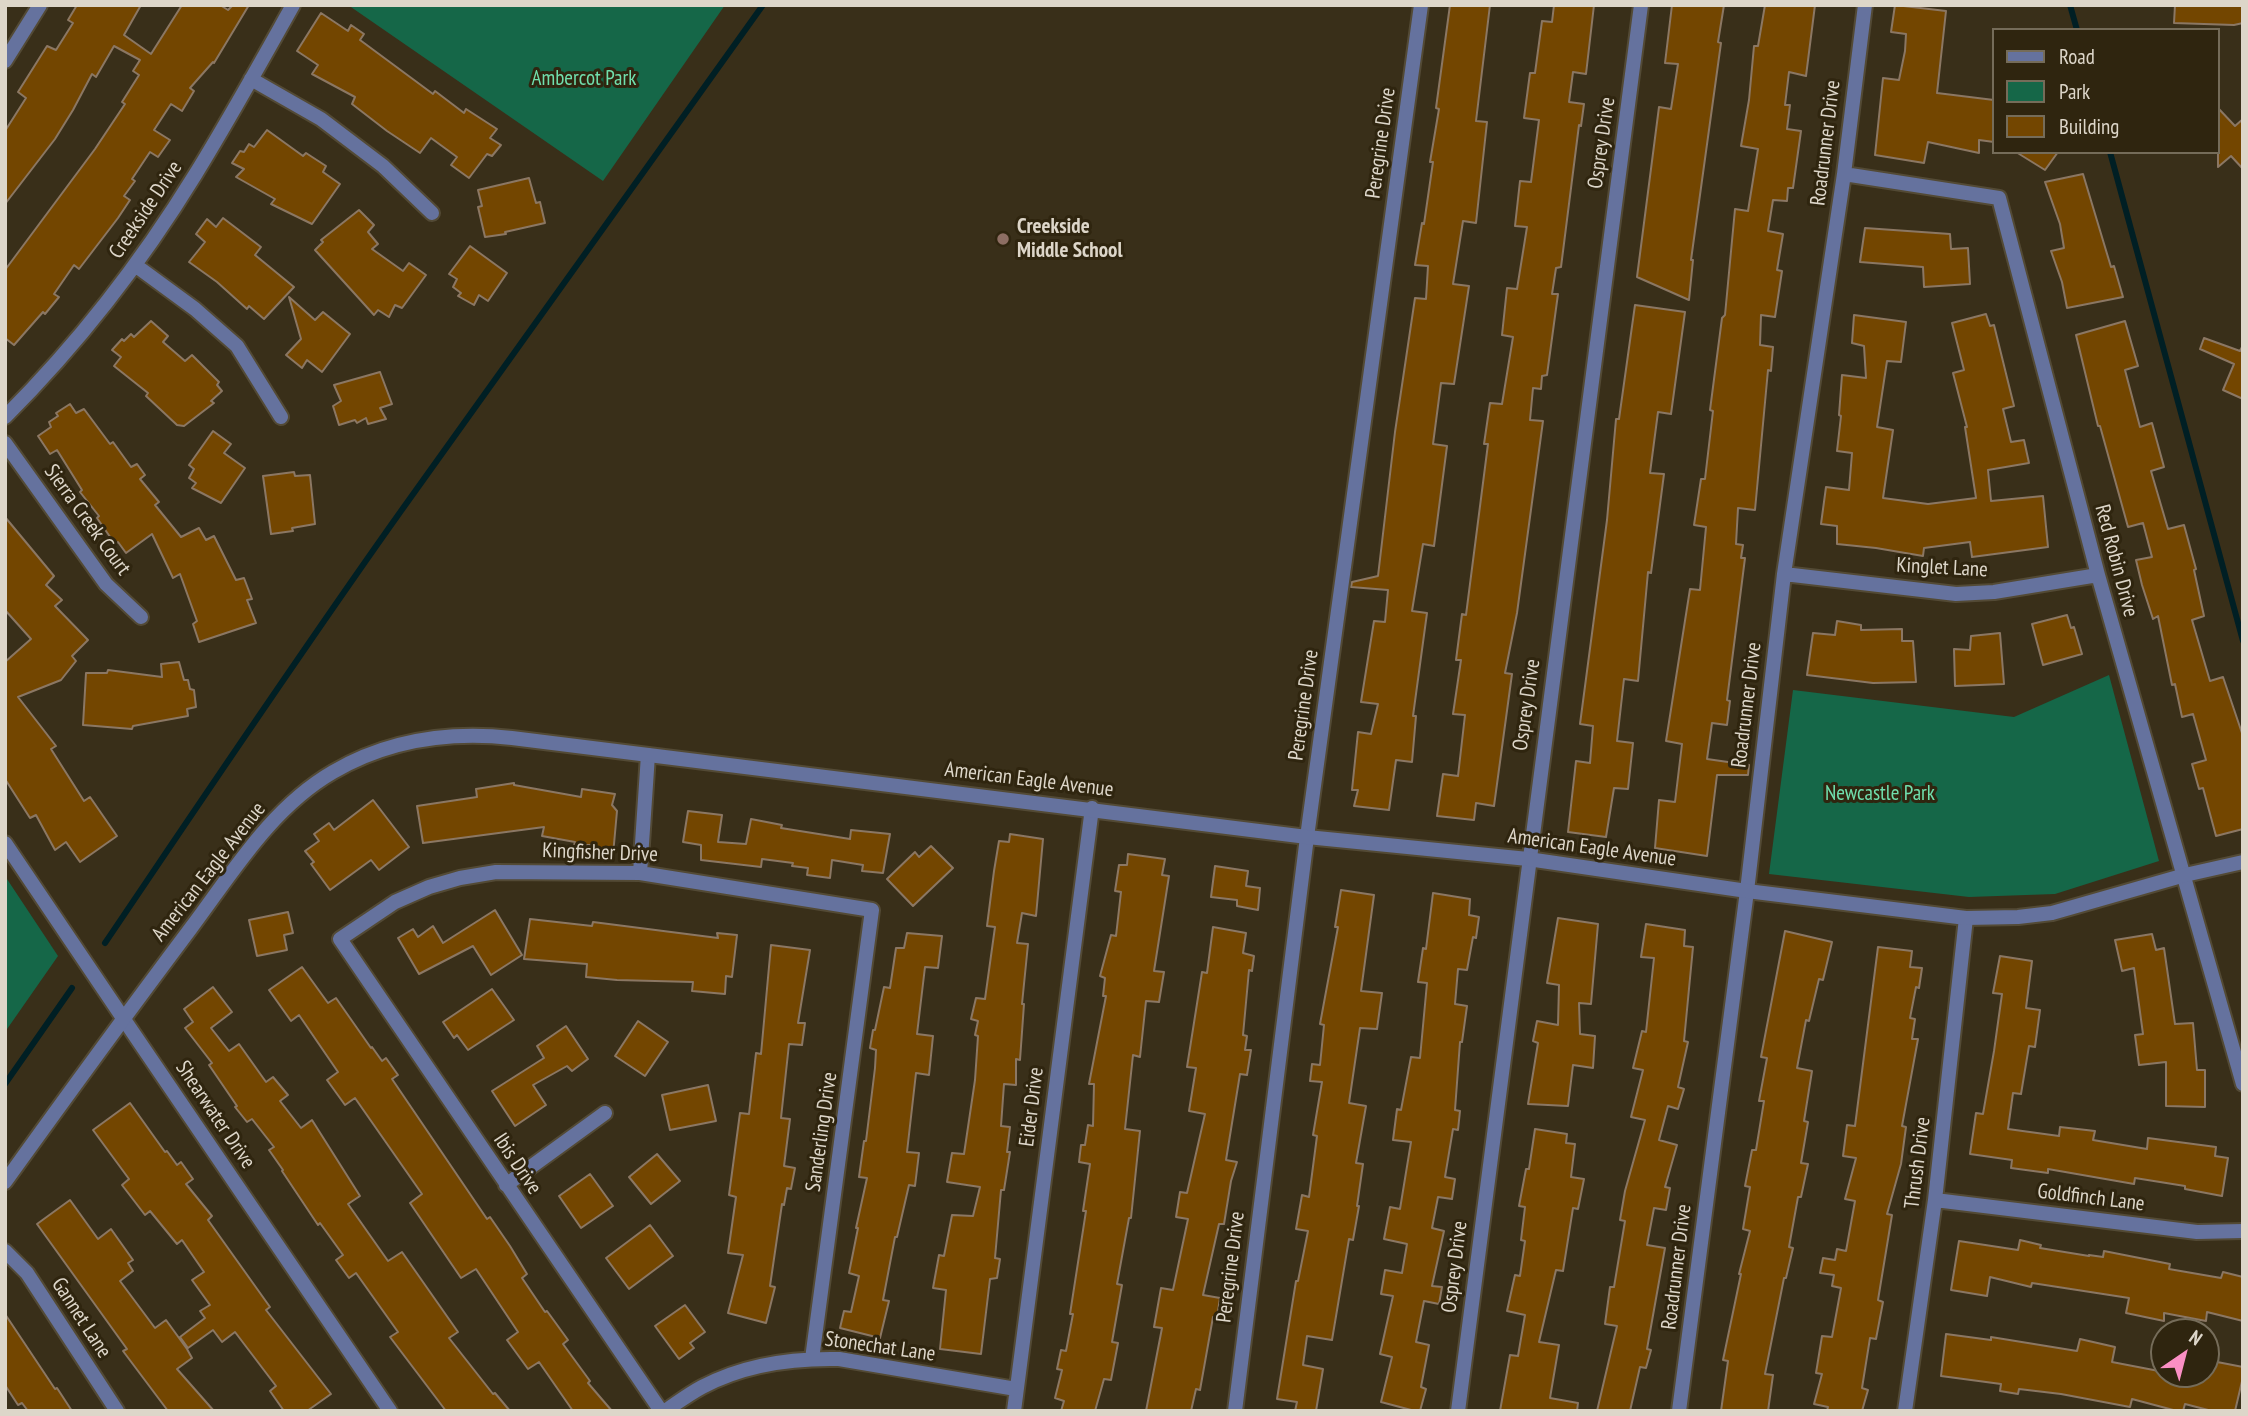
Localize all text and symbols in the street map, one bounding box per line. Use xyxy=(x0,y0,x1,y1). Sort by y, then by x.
legend xyxy=(1993,28,2220,154)
text: Road xyxy=(2059,43,2095,70)
park label: Ambercot Park xyxy=(532,66,636,92)
text: Park xyxy=(2059,78,2090,105)
street label: Roadrunner Drive xyxy=(1806,79,1846,207)
street label: Peregrine Drive xyxy=(1361,86,1401,200)
street label: Osprey Drive xyxy=(1583,96,1621,190)
text: Building xyxy=(2059,113,2119,140)
street label: Creekside Drive xyxy=(104,156,188,264)
place label: Creekside Middle School xyxy=(1017,214,1123,264)
marker: Creekside Middle School xyxy=(995,231,1011,247)
street label: Sierra Creek Court xyxy=(38,460,136,580)
street label: Red Robin Drive xyxy=(2089,502,2143,620)
street label: Kinglet Lane xyxy=(1896,553,1988,583)
street label: Roadrunner Drive xyxy=(1727,641,1767,769)
street label: Peregrine Drive xyxy=(1284,648,1324,762)
street label: Osprey Drive xyxy=(1508,658,1546,752)
street label: American Eagle Avenue xyxy=(943,757,1115,803)
park label: Newcastle Park xyxy=(1825,781,1935,807)
street label: American Eagle Avenue xyxy=(147,797,271,947)
street label: American Eagle Avenue xyxy=(1506,824,1678,872)
street label: Kingfisher Drive xyxy=(542,838,658,868)
street label: Shearwater Drive xyxy=(170,1056,260,1174)
street label: Eider Drive xyxy=(1015,1066,1049,1148)
street label: Sanderling Drive xyxy=(801,1071,843,1193)
street label: Thrush Drive xyxy=(1900,1116,1936,1210)
street label: Ibis Drive xyxy=(487,1129,547,1199)
street label: Goldfinch Lane xyxy=(2036,1179,2146,1217)
street label: Roadrunner Drive xyxy=(1657,1203,1697,1331)
street label: Peregrine Drive xyxy=(1212,1210,1250,1324)
street label: Osprey Drive xyxy=(1437,1220,1473,1314)
street label: Gannet Lane xyxy=(46,1273,116,1363)
north arrow xyxy=(2150,1318,2220,1388)
text: N xyxy=(2185,1325,2207,1350)
street label: Stonechat Lane xyxy=(823,1327,937,1367)

